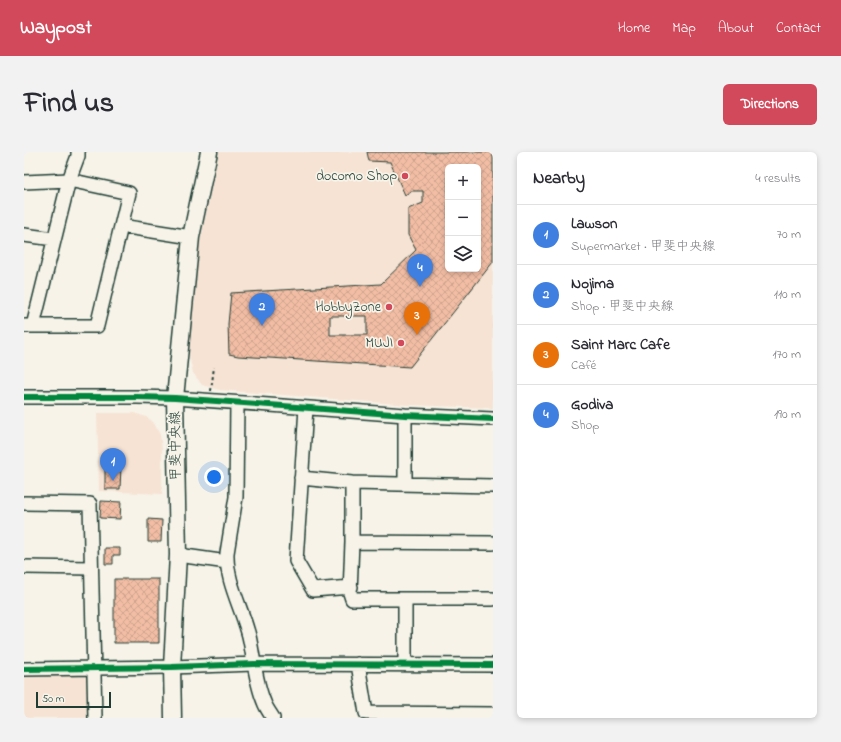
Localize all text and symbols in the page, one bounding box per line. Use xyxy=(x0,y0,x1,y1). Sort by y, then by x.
text: Waypost xyxy=(20,15,92,42)
text: Home xyxy=(618,18,650,39)
text: Map xyxy=(672,18,696,39)
text: About xyxy=(718,18,754,39)
text: Contact xyxy=(776,18,821,39)
text: Find us xyxy=(24,84,114,125)
button: Directions xyxy=(723,84,817,125)
map controls xyxy=(445,164,481,272)
button: + xyxy=(445,164,481,200)
place label: docomo Shop xyxy=(316,166,397,187)
text: Nearby xyxy=(533,166,585,191)
text: 4 results xyxy=(755,169,801,188)
marker: docomo Shop xyxy=(400,171,410,181)
button: − xyxy=(445,200,481,236)
text: Lawson xyxy=(571,213,617,235)
text: 1 xyxy=(544,225,548,244)
text: 70 m xyxy=(777,225,801,244)
button: layers xyxy=(445,236,481,272)
text: Supermarket · 甲斐中央線 xyxy=(571,237,715,256)
pin: 4 xyxy=(407,254,433,287)
text: Nojima xyxy=(571,273,614,295)
text: 2 xyxy=(543,285,549,304)
text: 110 m xyxy=(774,285,801,304)
pin: 2 xyxy=(249,293,275,326)
place label: HobbyZone xyxy=(315,297,382,319)
text: Shop · 甲斐中央線 xyxy=(571,297,674,316)
marker: HobbyZone xyxy=(384,302,394,312)
pin: 3 xyxy=(404,302,430,335)
place label: MUJI xyxy=(366,333,393,354)
text: Saint Marc Cafe xyxy=(571,334,670,356)
marker: MUJI xyxy=(396,338,406,348)
text: 3 xyxy=(543,345,549,364)
text: 170 m xyxy=(773,345,801,364)
text: Café xyxy=(571,356,596,375)
text: Godiva xyxy=(571,394,613,416)
text: 4 xyxy=(543,405,549,424)
text: 190 m xyxy=(774,405,801,424)
street label: 甲斐中央線 xyxy=(165,411,187,481)
text: Shop xyxy=(571,416,599,435)
pin: 1 xyxy=(100,448,126,481)
your location xyxy=(204,467,224,487)
scale bar xyxy=(36,690,111,709)
text: 50 m xyxy=(42,691,64,707)

